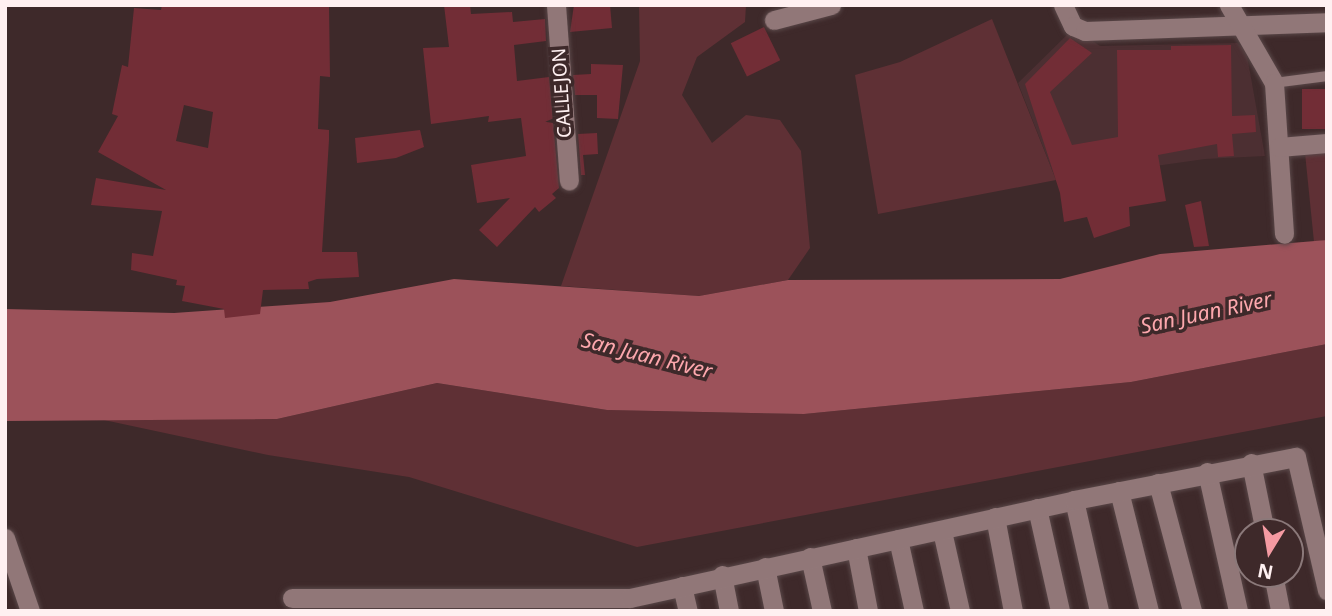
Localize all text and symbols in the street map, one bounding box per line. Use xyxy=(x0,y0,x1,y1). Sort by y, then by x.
street label: CALLEJON xyxy=(547,47,577,139)
water label: San Juan River xyxy=(1138,286,1274,338)
water label: San Juan River xyxy=(579,327,715,383)
north arrow xyxy=(1234,518,1304,588)
text: N xyxy=(1255,557,1275,586)

